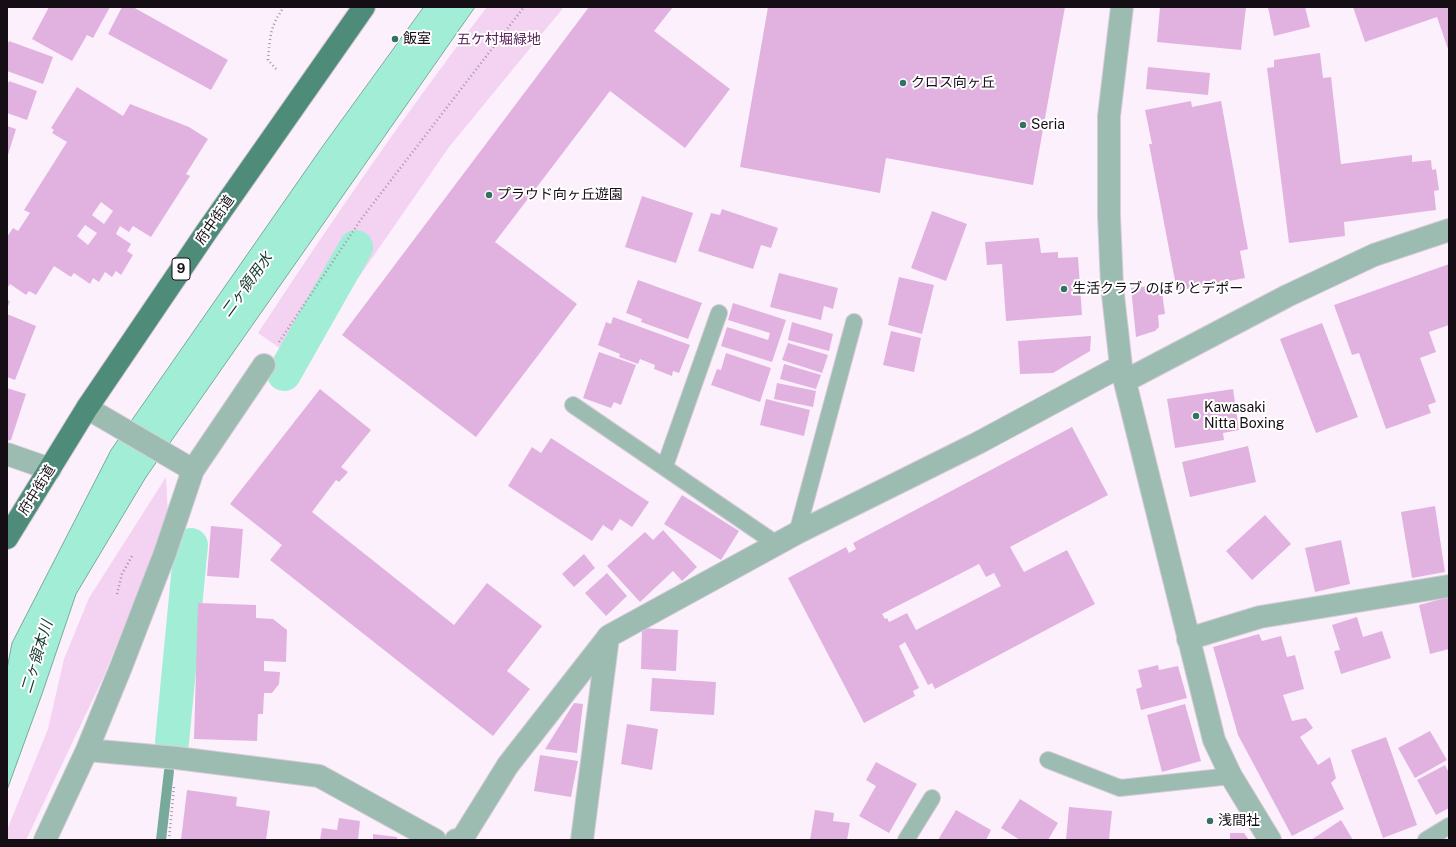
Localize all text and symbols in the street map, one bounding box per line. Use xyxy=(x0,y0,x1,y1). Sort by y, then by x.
place label: 飯室 xyxy=(403,31,431,47)
park label: 五ケ村堀緑地 xyxy=(457,32,541,48)
marker: 飯室 xyxy=(390,34,400,44)
place label: クロス向ヶ丘 xyxy=(911,75,995,91)
marker: クロス向ヶ丘 xyxy=(898,78,908,88)
place label: Seria xyxy=(1031,117,1065,133)
marker: Seria xyxy=(1018,120,1028,130)
place label: プラウド向ヶ丘遊園 xyxy=(497,187,623,203)
marker: プラウド向ヶ丘遊園 xyxy=(484,190,494,200)
street label: 府中街道 xyxy=(192,192,238,248)
water label: 二ヶ領用水 xyxy=(218,249,276,321)
road number: 9 xyxy=(172,258,190,280)
place label: 生活クラブ のぼりとデポー xyxy=(1072,281,1243,297)
marker: 生活クラブ のぼりとデポー xyxy=(1059,284,1069,294)
place label: Kawasaki Nitta Boxing xyxy=(1204,400,1284,432)
marker: Kawasaki Nitta Boxing xyxy=(1191,411,1201,421)
street label: 府中街道 xyxy=(15,462,59,518)
water label: 二ヶ領本川 xyxy=(17,619,57,695)
place label: 浅間社 xyxy=(1218,813,1260,829)
marker: 浅間社 xyxy=(1205,816,1215,826)

